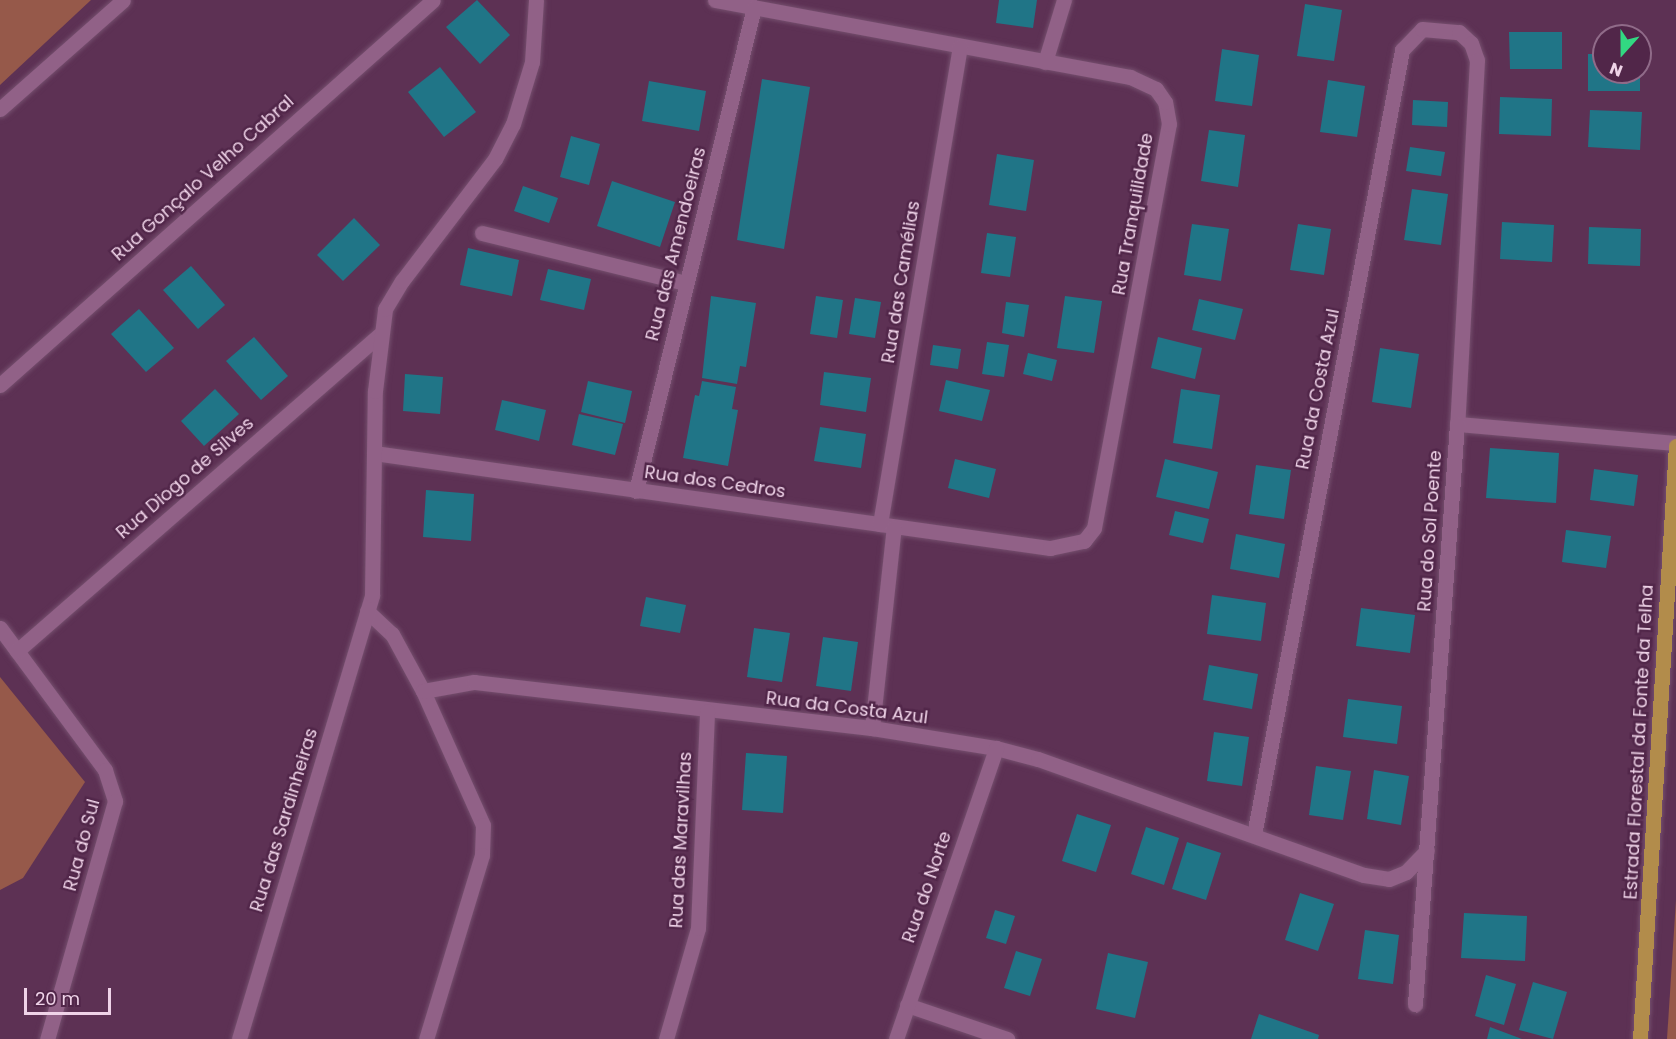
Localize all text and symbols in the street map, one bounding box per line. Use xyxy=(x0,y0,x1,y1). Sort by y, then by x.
north arrow xyxy=(1592,24,1652,84)
text: N xyxy=(1606,57,1626,82)
street label: Rua Gonçalo Velho Cabral xyxy=(108,91,298,265)
street label: Rua Tranquilidade xyxy=(1108,131,1158,297)
street label: Rua das Amendoeiras xyxy=(641,145,711,343)
street label: Rua das Camélias xyxy=(877,199,925,365)
street label: Rua da Costa Azul xyxy=(1292,307,1344,471)
street label: Rua Diogo de Silves xyxy=(112,413,258,543)
street label: Rua do Sol Poente xyxy=(1414,450,1446,612)
street label: Rua dos Cedros xyxy=(643,461,787,503)
street label: Estrada Florestal da Fonte da Telha xyxy=(1620,584,1658,900)
street label: Rua da Costa Azul xyxy=(765,687,929,729)
street label: Rua das Sardinheiras xyxy=(246,726,322,914)
street label: Rua das Maravilhas xyxy=(666,751,696,929)
street label: Rua do Sul xyxy=(59,797,105,893)
street label: Rua do Norte xyxy=(898,828,956,946)
scale bar xyxy=(27,976,114,1014)
text: 20 m xyxy=(35,986,80,1011)

